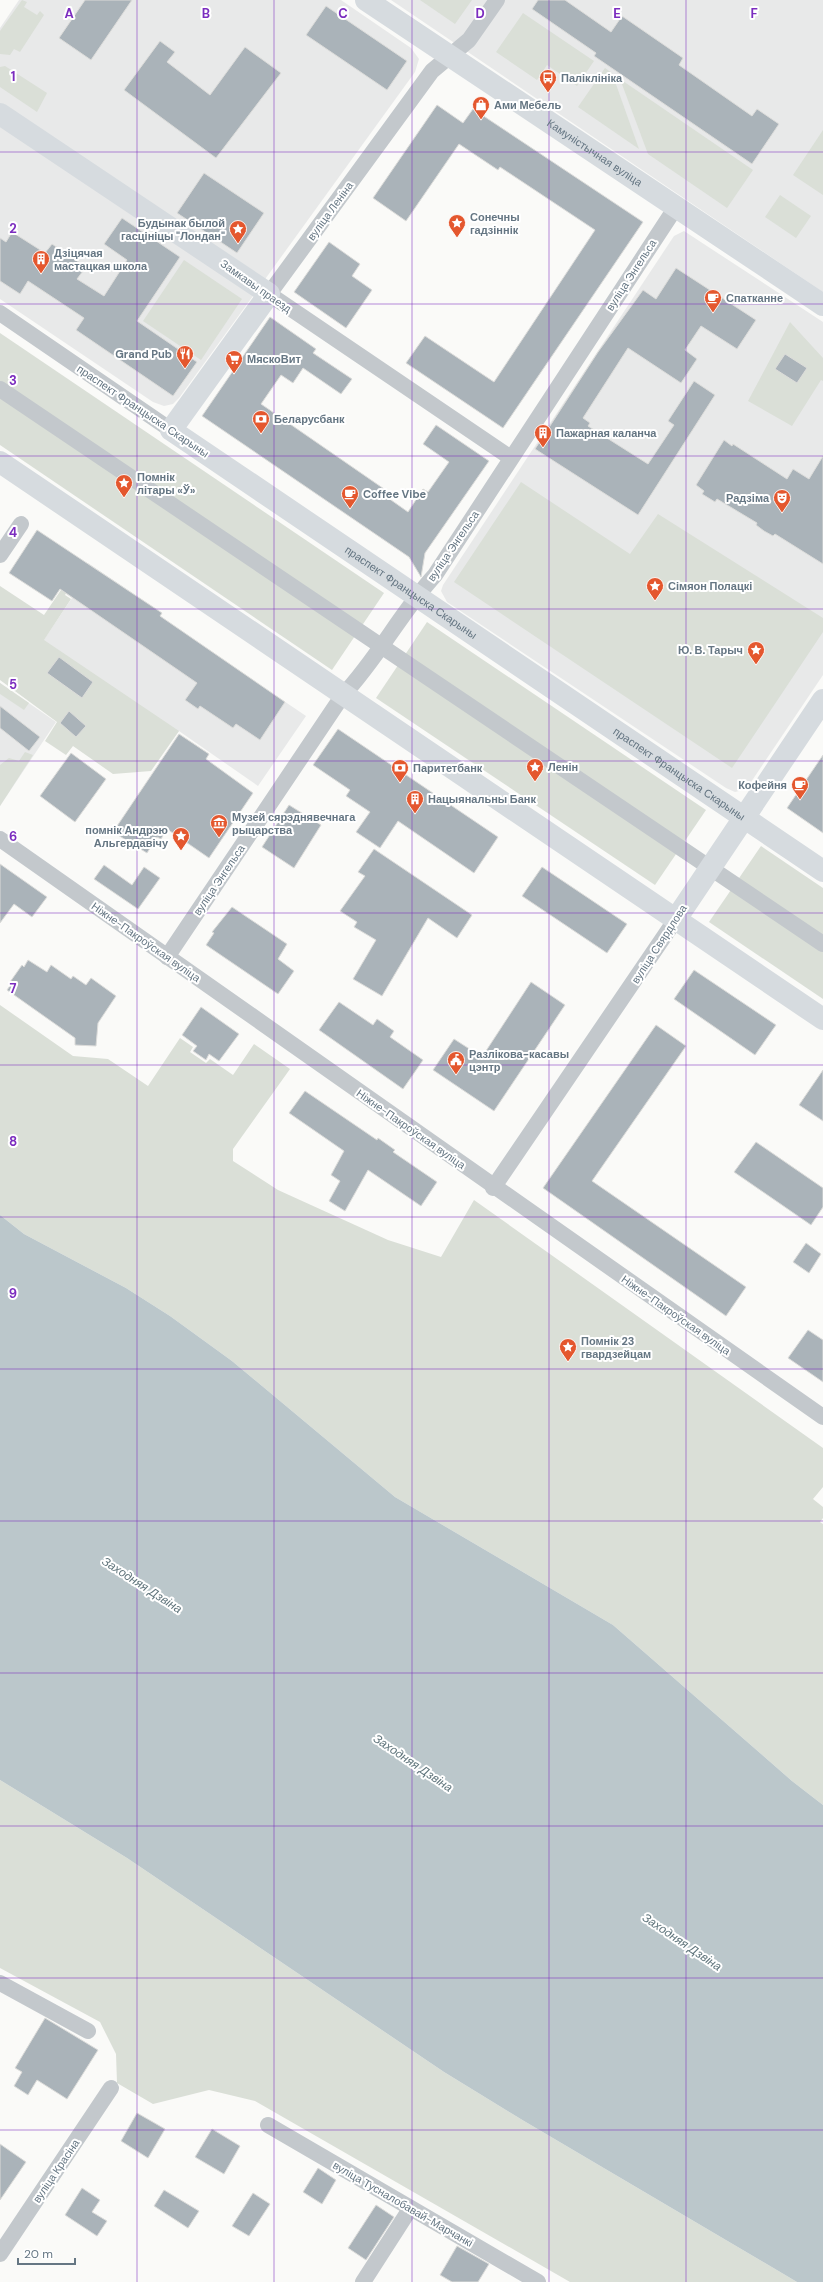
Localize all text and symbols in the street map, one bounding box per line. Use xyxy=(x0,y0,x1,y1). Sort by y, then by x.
text: A xyxy=(64,5,74,22)
text: B xyxy=(202,5,210,22)
text: C xyxy=(338,5,348,22)
text: D xyxy=(475,5,485,22)
text: E xyxy=(613,5,621,22)
text: F xyxy=(750,5,758,22)
text: 1 xyxy=(11,68,15,85)
bus stop icon: Паліклініка xyxy=(538,68,558,93)
place label: Паліклініка xyxy=(561,71,623,85)
shop icon: Ами Мебель xyxy=(471,95,491,120)
place label: Ами Мебель xyxy=(494,98,561,112)
street label: Камуністычная вуліца xyxy=(544,116,646,190)
street label: вуліца Леніна xyxy=(304,178,356,243)
place label: Сонечны гадзіннік xyxy=(470,210,520,237)
place icon: Сонечны гадзіннік xyxy=(447,213,467,238)
place label: Будынак былой гасцініцы "Лондан" xyxy=(121,216,225,243)
place icon: Будынак былой гасцініцы "Лондан" xyxy=(228,219,248,244)
text: 2 xyxy=(9,220,17,237)
street label: вуліца Энгельса xyxy=(603,236,660,313)
place label: Дзіцячая мастацкая школа xyxy=(54,246,148,273)
building icon: Дзіцячая мастацкая школа xyxy=(31,249,51,274)
street label: Замкавы праезд xyxy=(218,256,295,316)
cafe icon: Спатканне xyxy=(703,288,723,313)
place label: Спатканне xyxy=(726,291,783,305)
restaurant icon: Grand Pub xyxy=(175,344,195,369)
place label: Grand Pub xyxy=(115,347,172,361)
supermarket icon: МяскоВит xyxy=(224,349,244,374)
place label: МяскоВит xyxy=(247,352,301,366)
street label: праспект Францыска Скарыны xyxy=(74,362,212,461)
text: 3 xyxy=(9,372,17,389)
bank icon: Беларусбанк xyxy=(251,409,271,434)
place label: Беларусбанк xyxy=(274,412,345,426)
building icon: Пажарная каланча xyxy=(533,423,553,448)
place label: Пажарная каланча xyxy=(556,426,657,440)
place label: Помнік літары «Ў» xyxy=(137,470,196,497)
place icon: Помнік літары «Ў» xyxy=(114,473,134,498)
cafe icon: Coffee Vibe xyxy=(340,484,360,509)
place label: Coffee Vibe xyxy=(363,487,427,501)
theatre icon: Радзіма xyxy=(772,488,792,513)
place label: Радзіма xyxy=(726,491,770,505)
street label: вуліца Энгельса xyxy=(424,507,482,584)
text: 4 xyxy=(9,524,17,541)
street label: праспект Францыска Скарыны xyxy=(342,543,480,642)
place icon: Сімяон Полацкі xyxy=(645,576,665,601)
place label: Сімяон Полацкі xyxy=(668,579,752,593)
place icon: Ю. В. Тарыч xyxy=(746,640,766,665)
place label: Ю. В. Тарыч xyxy=(678,643,743,657)
text: 5 xyxy=(9,676,17,693)
street label: праспект Францыска Скарыны xyxy=(611,724,748,824)
place icon: Ленін xyxy=(525,757,545,782)
bank icon: Паритетбанк xyxy=(390,758,410,783)
place label: Ленін xyxy=(548,760,578,774)
place label: Паритетбанк xyxy=(413,761,483,775)
cafe icon: Кофейня xyxy=(790,775,810,800)
place label: Кофейня xyxy=(738,778,787,792)
building icon: Нацыянальны Банк xyxy=(405,789,425,814)
place label: Нацыянальны Банк xyxy=(428,792,536,806)
place label: Музей сярэднявечнага рыцарства xyxy=(232,810,356,837)
museum icon: Музей сярэднявечнага рыцарства xyxy=(209,813,229,838)
place label: помнік Андрэю Альгердавічу xyxy=(85,823,169,850)
place icon: помнік Андрэю Альгердавічу xyxy=(171,826,191,851)
text: 6 xyxy=(9,828,17,845)
street label: вуліца Энгельса xyxy=(190,841,248,918)
street label: Ніжне-Пакроўская вуліца xyxy=(89,899,204,986)
street label: вуліца Свярдлова xyxy=(628,901,690,986)
text: 7 xyxy=(10,980,17,997)
place label: Разлікова-касавы цэнтр xyxy=(469,1047,569,1074)
public building icon: Разлікова-касавы цэнтр xyxy=(446,1050,466,1075)
street label: Ніжне-Пакроўская вуліца xyxy=(354,1086,469,1173)
text: 8 xyxy=(9,1133,17,1150)
street label: Ніжне-Пакроўская вуліца xyxy=(619,1272,734,1359)
text: 9 xyxy=(9,1285,17,1302)
place label: Помнік 23 гвардзейцам xyxy=(581,1334,651,1361)
place icon: Помнік 23 гвардзейцам xyxy=(558,1337,578,1362)
water label: Заходняя Дзвіна xyxy=(99,1553,185,1617)
water label: Заходняя Дзвіна xyxy=(370,1730,456,1796)
water label: Заходняя Дзвіна xyxy=(639,1909,725,1975)
street label: вуліца Красіна xyxy=(30,2136,83,2206)
street label: вуліца Тусналобавай-Марчанкі xyxy=(330,2158,476,2250)
scale bar xyxy=(18,2240,75,2266)
text: 20 m xyxy=(24,2246,53,2262)

